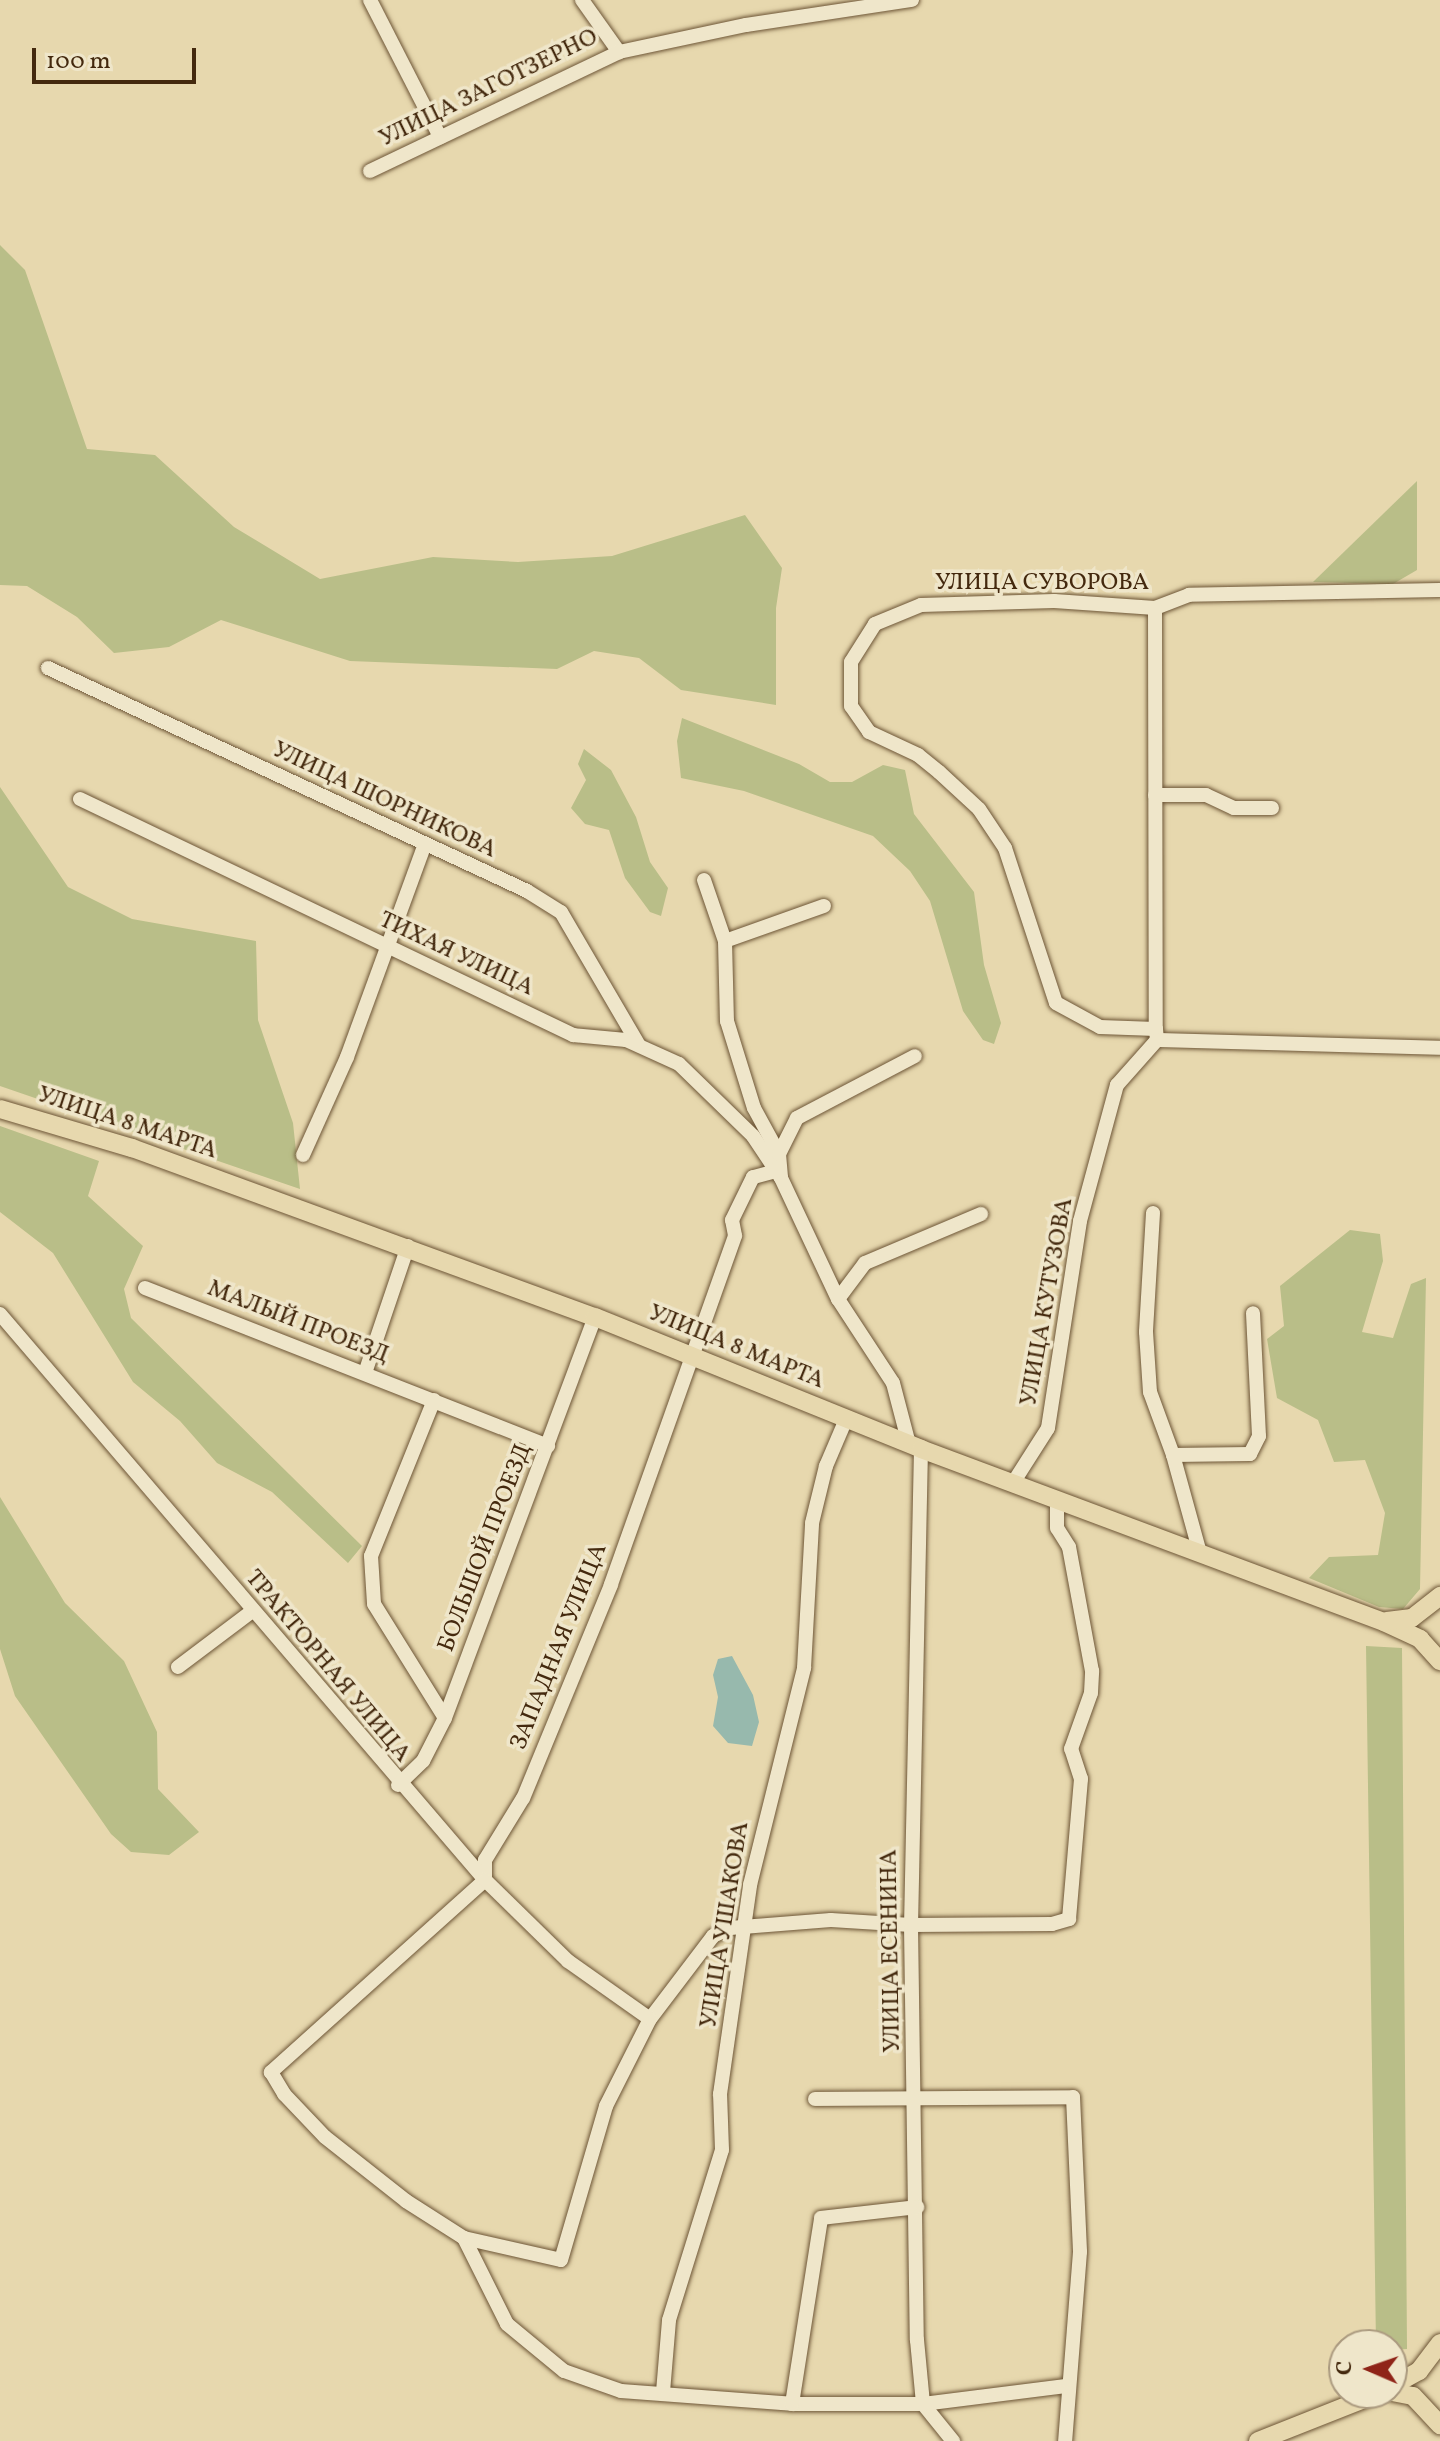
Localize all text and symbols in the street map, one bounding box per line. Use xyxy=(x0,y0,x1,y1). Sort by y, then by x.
street label: УЛИЦА ЗАГОТЗЕРНО xyxy=(375,24,603,154)
scale bar xyxy=(36,32,200,82)
text: 100 m xyxy=(46,45,111,79)
street label: УЛИЦА СУВОРОВА xyxy=(935,570,1149,598)
street label: УЛИЦА ШОРНИКОВА xyxy=(267,736,501,866)
street label: ТИХАЯ УЛИЦА xyxy=(374,907,538,1003)
street label: УЛИЦА 8 МАРТА xyxy=(34,1081,220,1167)
street label: УЛИЦА КУТУЗОВА xyxy=(1015,1196,1081,1408)
street label: МАЛЫЙ ПРОЕЗД xyxy=(203,1275,393,1371)
street label: УЛИЦА 8 МАРТА xyxy=(644,1300,828,1396)
street label: БОЛЬШОЙ ПРОЕЗД xyxy=(433,1440,539,1656)
street label: ЗАПАДНАЯ УЛИЦА xyxy=(505,1540,615,1754)
street label: ТРАКТОРНАЯ УЛИЦА xyxy=(238,1565,416,1769)
street label: УЛИЦА УШАКОВА xyxy=(695,1820,757,2030)
street label: УЛИЦА ЕСЕНИНА xyxy=(876,1849,908,2053)
north arrow xyxy=(1328,2329,1408,2409)
text: С xyxy=(1330,2361,1361,2376)

